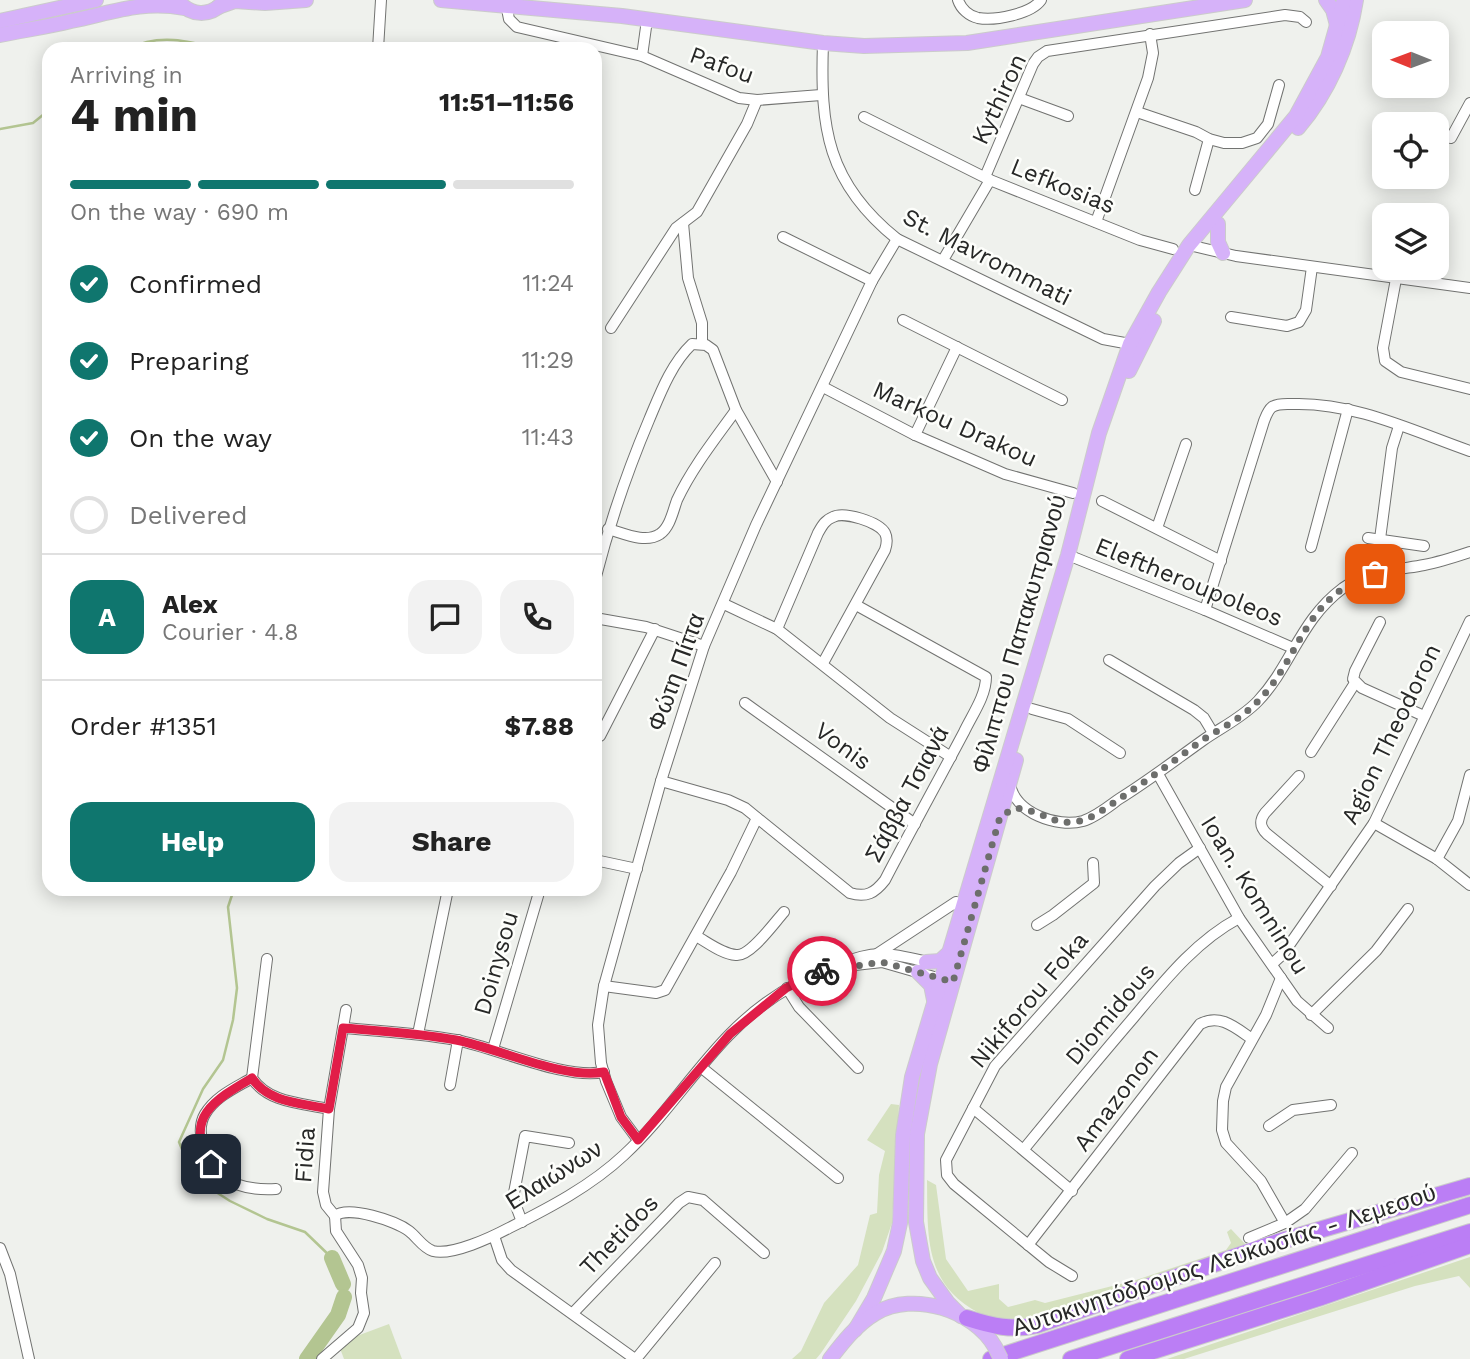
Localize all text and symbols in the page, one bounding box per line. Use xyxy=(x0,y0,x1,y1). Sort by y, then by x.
north arrow xyxy=(1372,21,1449,98)
map controls xyxy=(1372,21,1449,280)
street label: Pafou xyxy=(686,40,758,90)
street label: Kythiron xyxy=(966,49,1032,149)
text: Arriving in xyxy=(70,62,183,89)
text: 11:51–11:56 xyxy=(439,87,574,117)
text: 4 min xyxy=(70,88,198,142)
button: locate xyxy=(1372,112,1449,189)
street label: Lefkosias xyxy=(1007,152,1119,220)
text: On the way · 690 m xyxy=(70,199,289,226)
street label: St. Mavrommati xyxy=(898,203,1076,311)
button: layers xyxy=(1372,203,1449,280)
icon: check xyxy=(70,265,108,303)
text: Confirmed xyxy=(129,269,262,299)
text: 11:24 xyxy=(522,270,574,297)
icon: check xyxy=(70,342,108,380)
text: Preparing xyxy=(129,346,249,376)
text: 11:29 xyxy=(522,347,574,374)
street label: Markou Drakou xyxy=(868,375,1042,473)
icon: check xyxy=(70,419,108,457)
text: On the way xyxy=(129,423,272,453)
text: 11:43 xyxy=(522,424,574,451)
street label: Φίλιππου Παπακυπριανού xyxy=(966,491,1072,777)
text: Delivered xyxy=(129,500,248,530)
street label: Eleftheroupoleos xyxy=(1091,532,1287,632)
pin xyxy=(1345,544,1405,604)
icon: bag xyxy=(1356,555,1394,593)
button: chat xyxy=(408,580,482,654)
button: phone xyxy=(500,580,574,654)
text: Alex xyxy=(162,589,218,619)
text: A xyxy=(98,602,116,632)
street label: Φώτη Πίττα xyxy=(642,609,710,735)
text: Courier · 4.8 xyxy=(162,619,298,646)
street label: Agion Theodoron xyxy=(1335,639,1447,829)
text: Order #1351 xyxy=(70,711,217,741)
text: $7.88 xyxy=(504,711,574,741)
street label: Vonis xyxy=(809,716,877,776)
street label: Σάββα Τσιανά xyxy=(859,721,955,867)
button: Help xyxy=(70,802,315,882)
button: Share xyxy=(329,802,574,882)
street label: Ioan. Komninou xyxy=(1195,811,1315,979)
street label: Doinysou xyxy=(468,908,524,1018)
street label: Nikiforou Foka xyxy=(964,926,1094,1074)
courier xyxy=(787,936,857,1006)
icon: bike xyxy=(803,952,841,990)
street label: Diomidous xyxy=(1059,957,1161,1071)
street label: Amazonon xyxy=(1068,1041,1164,1157)
street label: Fidia xyxy=(289,1126,321,1184)
pin xyxy=(181,1134,241,1194)
street label: Ελαιώνων xyxy=(501,1134,607,1216)
icon: home xyxy=(192,1145,230,1183)
street label: Αυτοκινητόδρομος Λευκωσίας - Λεμεσού xyxy=(1009,1178,1439,1342)
street label: Thetidos xyxy=(574,1189,664,1281)

